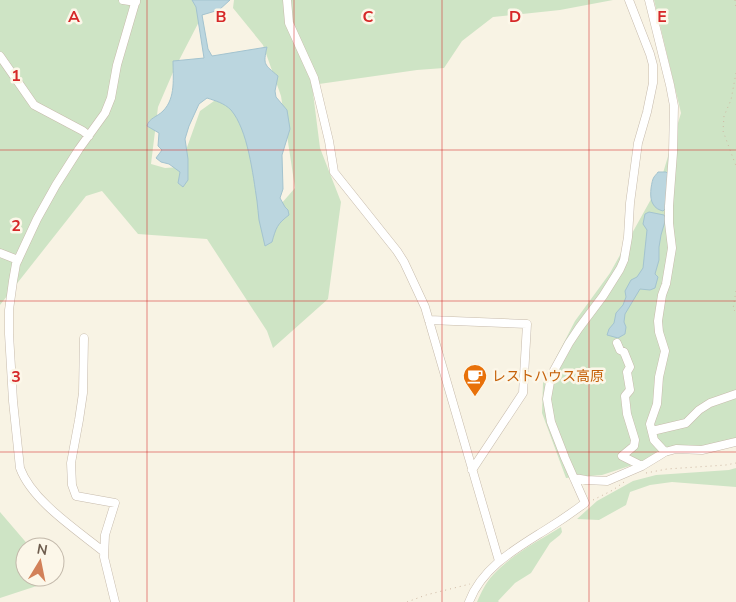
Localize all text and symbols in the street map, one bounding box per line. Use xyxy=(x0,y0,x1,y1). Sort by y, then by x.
text: A xyxy=(68,6,80,28)
text: B xyxy=(215,6,227,28)
text: C xyxy=(363,6,374,28)
text: D xyxy=(509,6,521,28)
text: E xyxy=(657,6,667,28)
text: 1 xyxy=(11,65,21,87)
text: 2 xyxy=(11,215,21,237)
cafe icon: レストハウス高原 xyxy=(462,363,488,397)
text: 3 xyxy=(11,366,21,388)
place label: レストハウス高原 xyxy=(492,367,604,386)
north arrow xyxy=(15,537,65,587)
text: N xyxy=(35,539,49,560)

